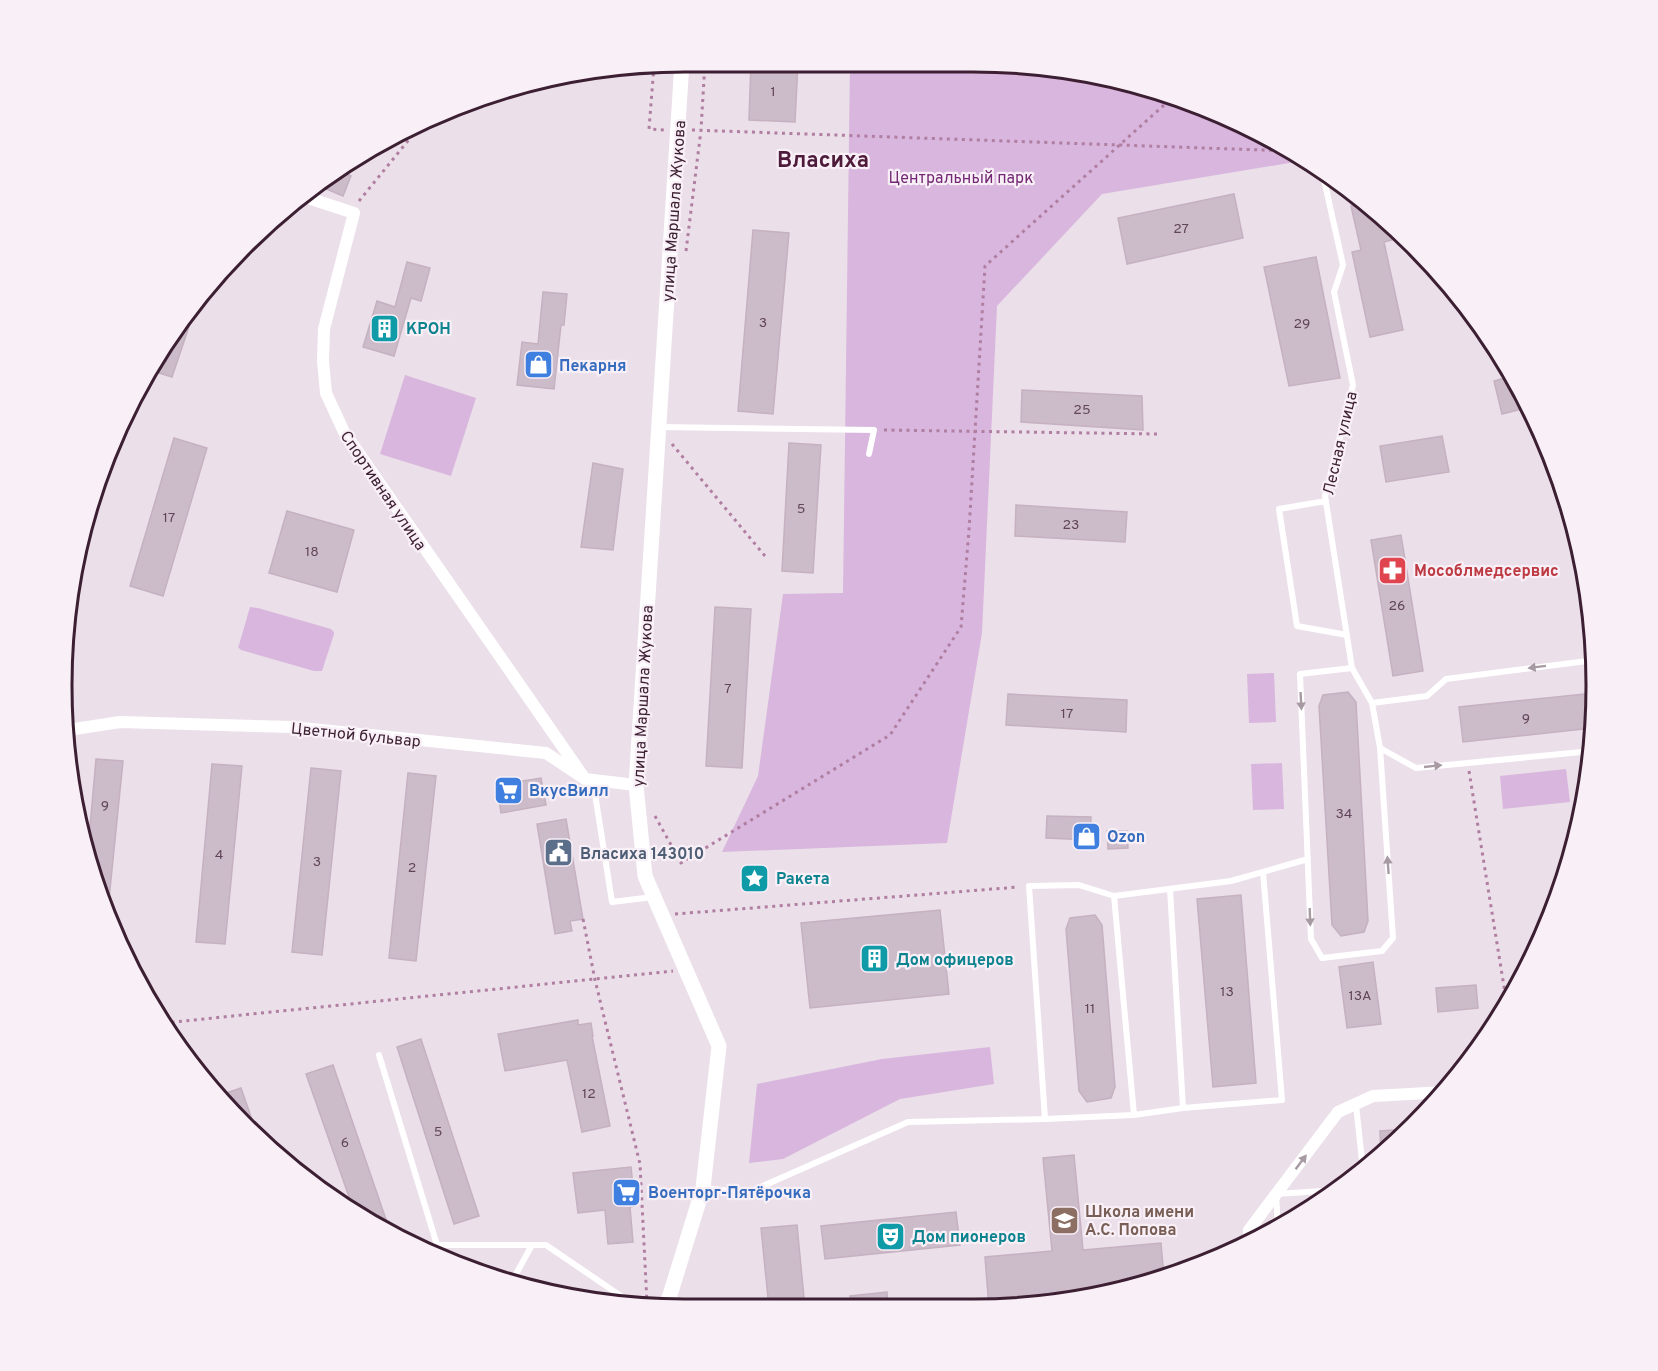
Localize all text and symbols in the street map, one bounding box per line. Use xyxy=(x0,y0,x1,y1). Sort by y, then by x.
house number: 1 xyxy=(770,84,776,101)
street label: улица Маршала Жукова xyxy=(659,120,691,303)
district label: Власиха xyxy=(777,148,869,175)
park label: Центральный парк xyxy=(889,169,1033,189)
house number: 27 xyxy=(1173,221,1189,238)
building icon: КРОН xyxy=(369,312,401,344)
house number: 3 xyxy=(759,315,767,332)
house number: 29 xyxy=(1294,316,1310,333)
place label: КРОН xyxy=(406,320,451,340)
shop icon: Пекарня xyxy=(522,349,554,381)
place label: Пекарня xyxy=(559,357,626,377)
street label: Лесная улица xyxy=(1319,390,1363,497)
house number: 25 xyxy=(1073,402,1091,419)
street label: Спортивная улица xyxy=(335,427,430,555)
house number: 5 xyxy=(797,501,805,518)
house number: 17 xyxy=(163,510,175,527)
house number: 23 xyxy=(1063,517,1080,534)
house number: 18 xyxy=(305,544,319,561)
pharmacy icon: Мособлмедсервис xyxy=(1377,554,1409,586)
place label: Мособлмедсервис xyxy=(1414,562,1559,582)
house number: 26 xyxy=(1389,598,1405,615)
street label: улица Маршала Жукова xyxy=(629,605,659,788)
one-way arrow xyxy=(1527,663,1546,672)
house number: 7 xyxy=(724,681,732,698)
one-way arrow xyxy=(1296,691,1305,710)
house number: 17 xyxy=(1061,706,1073,723)
house number: 9 xyxy=(1522,711,1530,728)
street label: Цветной бульвар xyxy=(290,719,422,753)
one-way arrow xyxy=(1424,761,1443,771)
supermarket icon: ВкусВилл xyxy=(492,774,524,806)
place label: ВкусВилл xyxy=(529,782,609,802)
house number: 9 xyxy=(101,798,109,815)
house number: 34 xyxy=(1335,806,1353,823)
shop icon: Ozon xyxy=(1070,820,1102,852)
place label: Ozon xyxy=(1107,828,1145,848)
public building icon: Власиха 143010 xyxy=(543,837,575,869)
place label: Власиха 143010 xyxy=(580,845,704,865)
house number: 4 xyxy=(215,847,223,864)
house number: 3 xyxy=(313,854,321,871)
one-way arrow xyxy=(1384,855,1393,874)
house number: 2 xyxy=(408,860,416,877)
place icon: Ракета xyxy=(739,862,771,894)
place label: Ракета xyxy=(776,870,830,890)
one-way arrow xyxy=(1306,908,1315,927)
building icon: Дом офицеров xyxy=(859,943,891,975)
place label: Дом офицеров xyxy=(896,951,1014,971)
house number: 13 xyxy=(1220,984,1234,1001)
house number: 13А xyxy=(1348,988,1372,1005)
house number: 11 xyxy=(1085,1001,1095,1018)
house number: 12 xyxy=(582,1086,596,1103)
house number: 5 xyxy=(434,1124,442,1141)
house number: 6 xyxy=(341,1135,349,1152)
one-way arrow xyxy=(1294,1154,1307,1170)
supermarket icon: Военторг-Пятёрочка xyxy=(611,1176,643,1208)
place label: Военторг-Пятёрочка xyxy=(648,1184,811,1204)
place label: Школа имени А.С. Попова xyxy=(1085,1203,1194,1241)
school or university icon: Школа имени А.С. Попова xyxy=(1048,1204,1080,1236)
theatre icon: Дом пионеров xyxy=(875,1220,907,1252)
place label: Дом пионеров xyxy=(912,1228,1026,1248)

